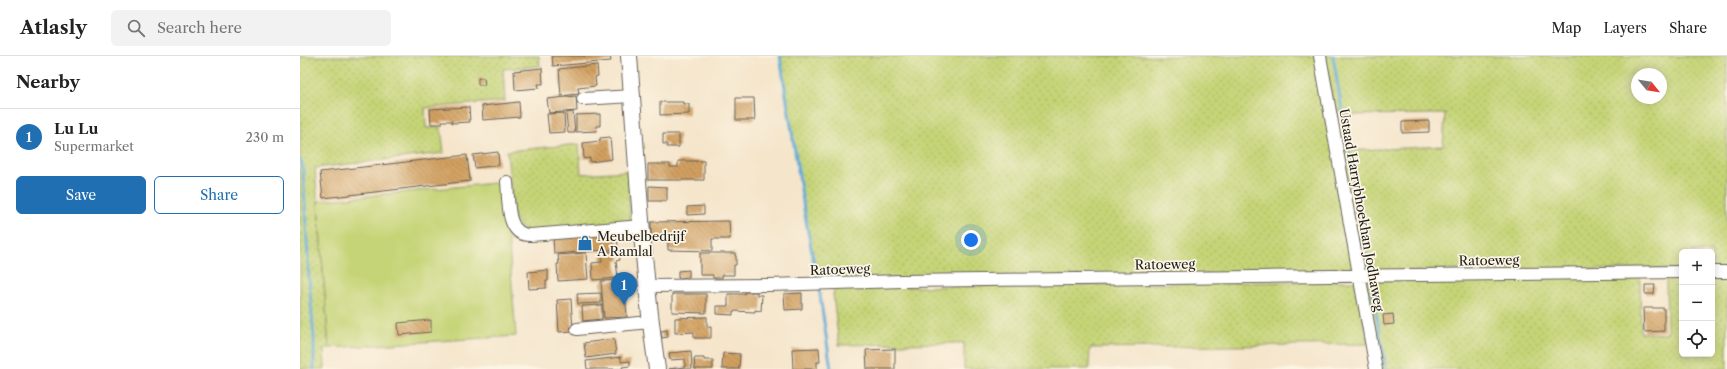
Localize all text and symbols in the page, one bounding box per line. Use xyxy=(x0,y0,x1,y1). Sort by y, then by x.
search box xyxy=(111,10,391,46)
text: Atlasly xyxy=(20,16,87,39)
icon: search xyxy=(125,17,147,39)
text: Search here xyxy=(157,18,242,37)
text: Map xyxy=(1551,19,1581,37)
text: Layers xyxy=(1603,19,1647,37)
text: Share xyxy=(1669,19,1707,37)
north arrow xyxy=(1631,68,1667,104)
text: Nearby xyxy=(16,72,80,92)
street label: Ustaad Harrybhoekhan Jodhaweg xyxy=(1336,107,1388,313)
text: Lu Lu xyxy=(54,119,98,138)
text: 1 xyxy=(26,129,32,145)
text: 230 m xyxy=(246,129,284,145)
text: Supermarket xyxy=(54,138,134,154)
button: Save xyxy=(16,176,146,214)
button: Share xyxy=(154,176,284,214)
place label: Meubelbedrijf A Ramlal xyxy=(596,228,686,259)
your location xyxy=(961,230,981,250)
shop icon: Meubelbedrijf A Ramlal xyxy=(576,234,594,252)
map controls xyxy=(1679,249,1715,357)
button: + xyxy=(1679,249,1715,285)
street label: Ratoeweg xyxy=(1459,251,1520,269)
street label: Ratoeweg xyxy=(1135,255,1196,273)
street label: Ratoeweg xyxy=(809,260,871,278)
pin: 1 xyxy=(611,272,637,305)
button: − xyxy=(1679,285,1715,321)
button: locate xyxy=(1679,321,1715,357)

